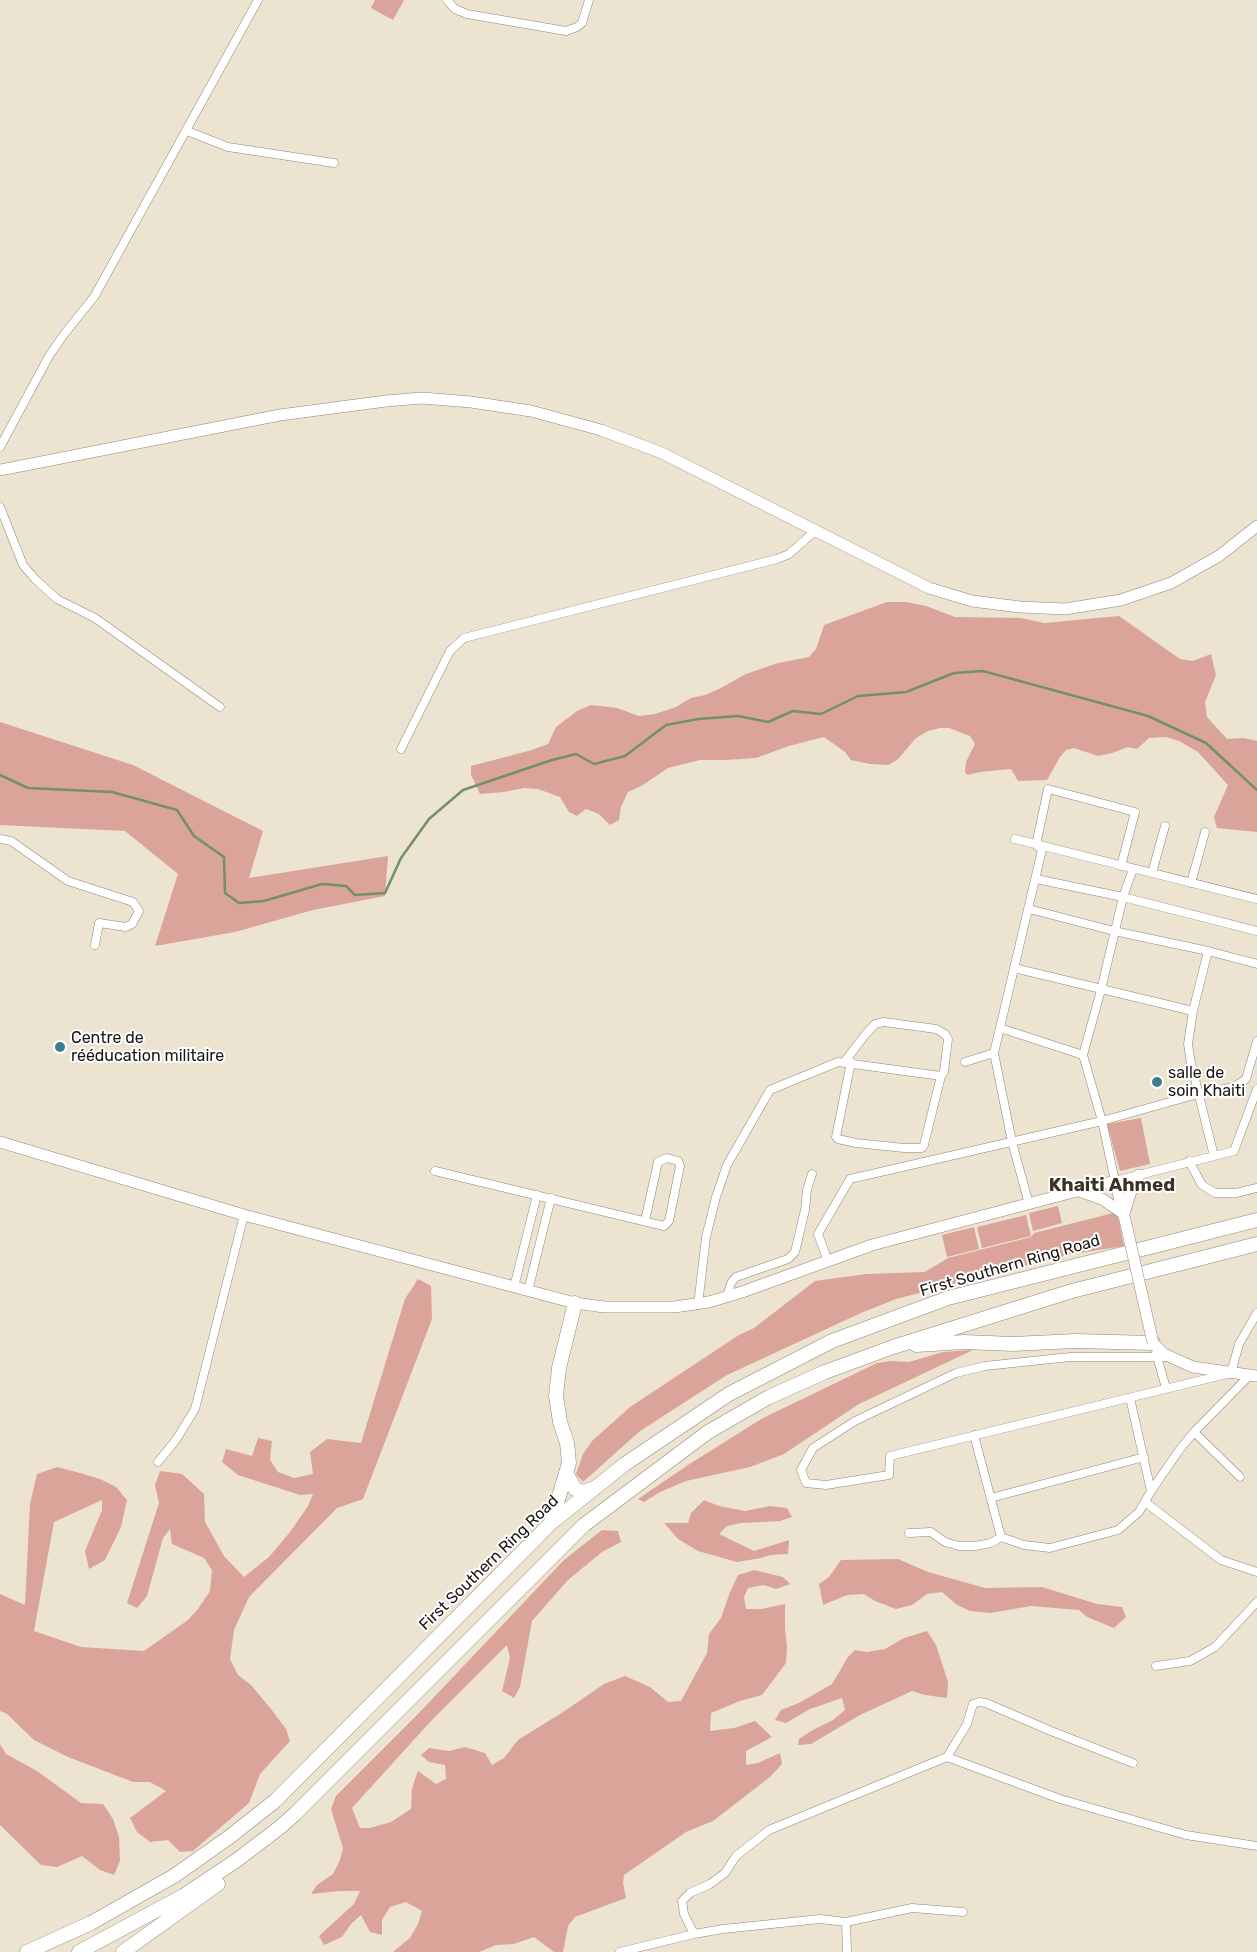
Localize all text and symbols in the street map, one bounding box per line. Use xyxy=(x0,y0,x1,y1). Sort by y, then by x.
place label: Centre de rééducation militaire xyxy=(71,1028,224,1066)
marker: Centre de rééducation militaire xyxy=(53,1040,67,1054)
place label: salle de soin Khaiti xyxy=(1168,1063,1245,1101)
marker: salle de soin Khaiti xyxy=(1150,1075,1164,1089)
district label: Khaiti Ahmed xyxy=(1049,1175,1175,1197)
street label: First Southern Ring Road xyxy=(918,1231,1102,1301)
street label: First Southern Ring Road xyxy=(415,1491,563,1635)

